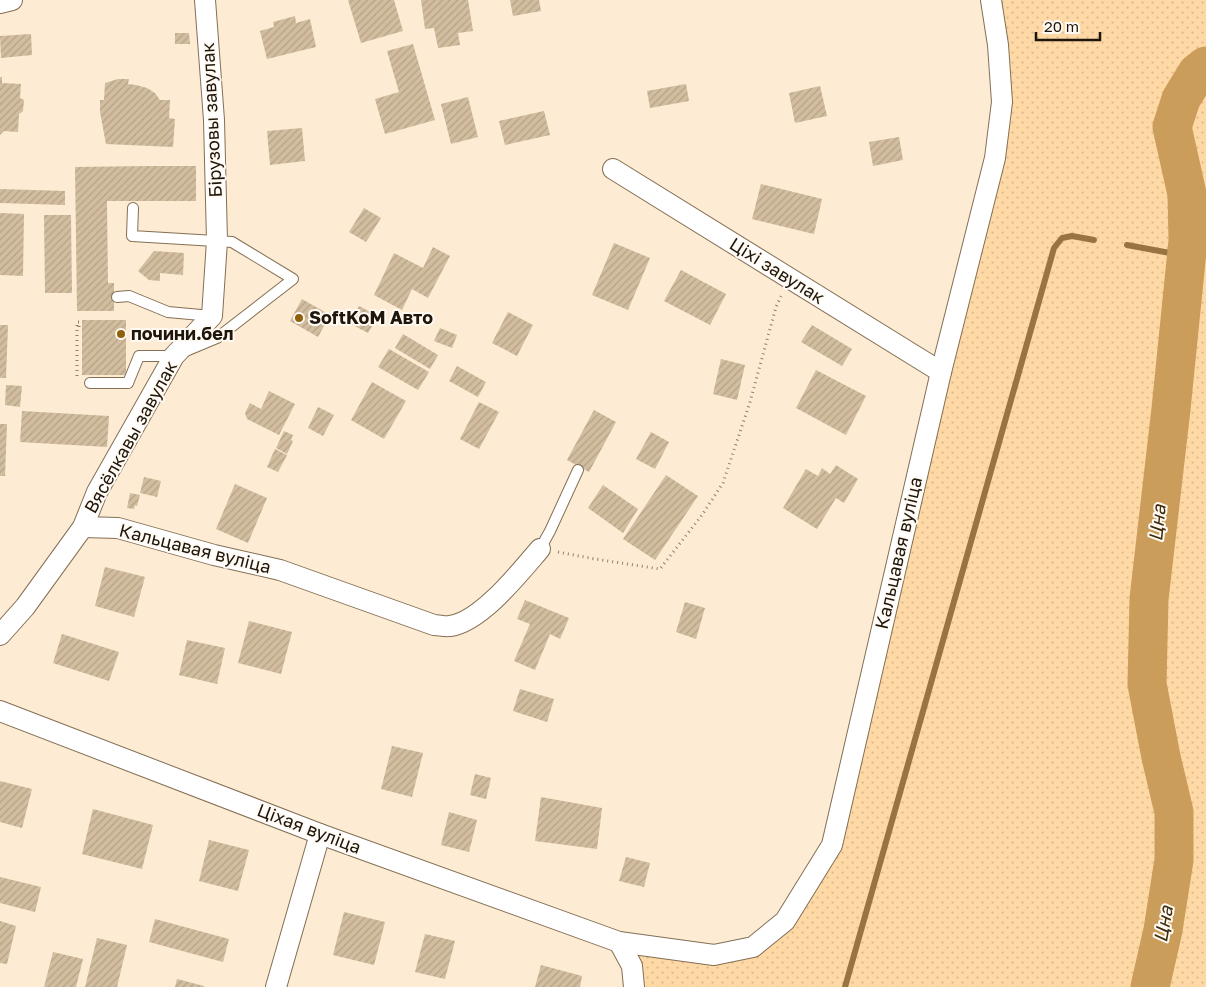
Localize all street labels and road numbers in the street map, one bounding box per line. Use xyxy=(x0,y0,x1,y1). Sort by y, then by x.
street label: Бірузовы завулак xyxy=(196,42,226,198)
street label: Ціхі завулак xyxy=(726,232,829,308)
street label: Вясёлкавы завулак xyxy=(79,356,181,517)
street label: Кальцавая вуліца xyxy=(870,475,926,631)
street label: Кальцавая вуліца xyxy=(117,519,273,578)
street label: Ціхая вуліца xyxy=(254,798,364,858)

